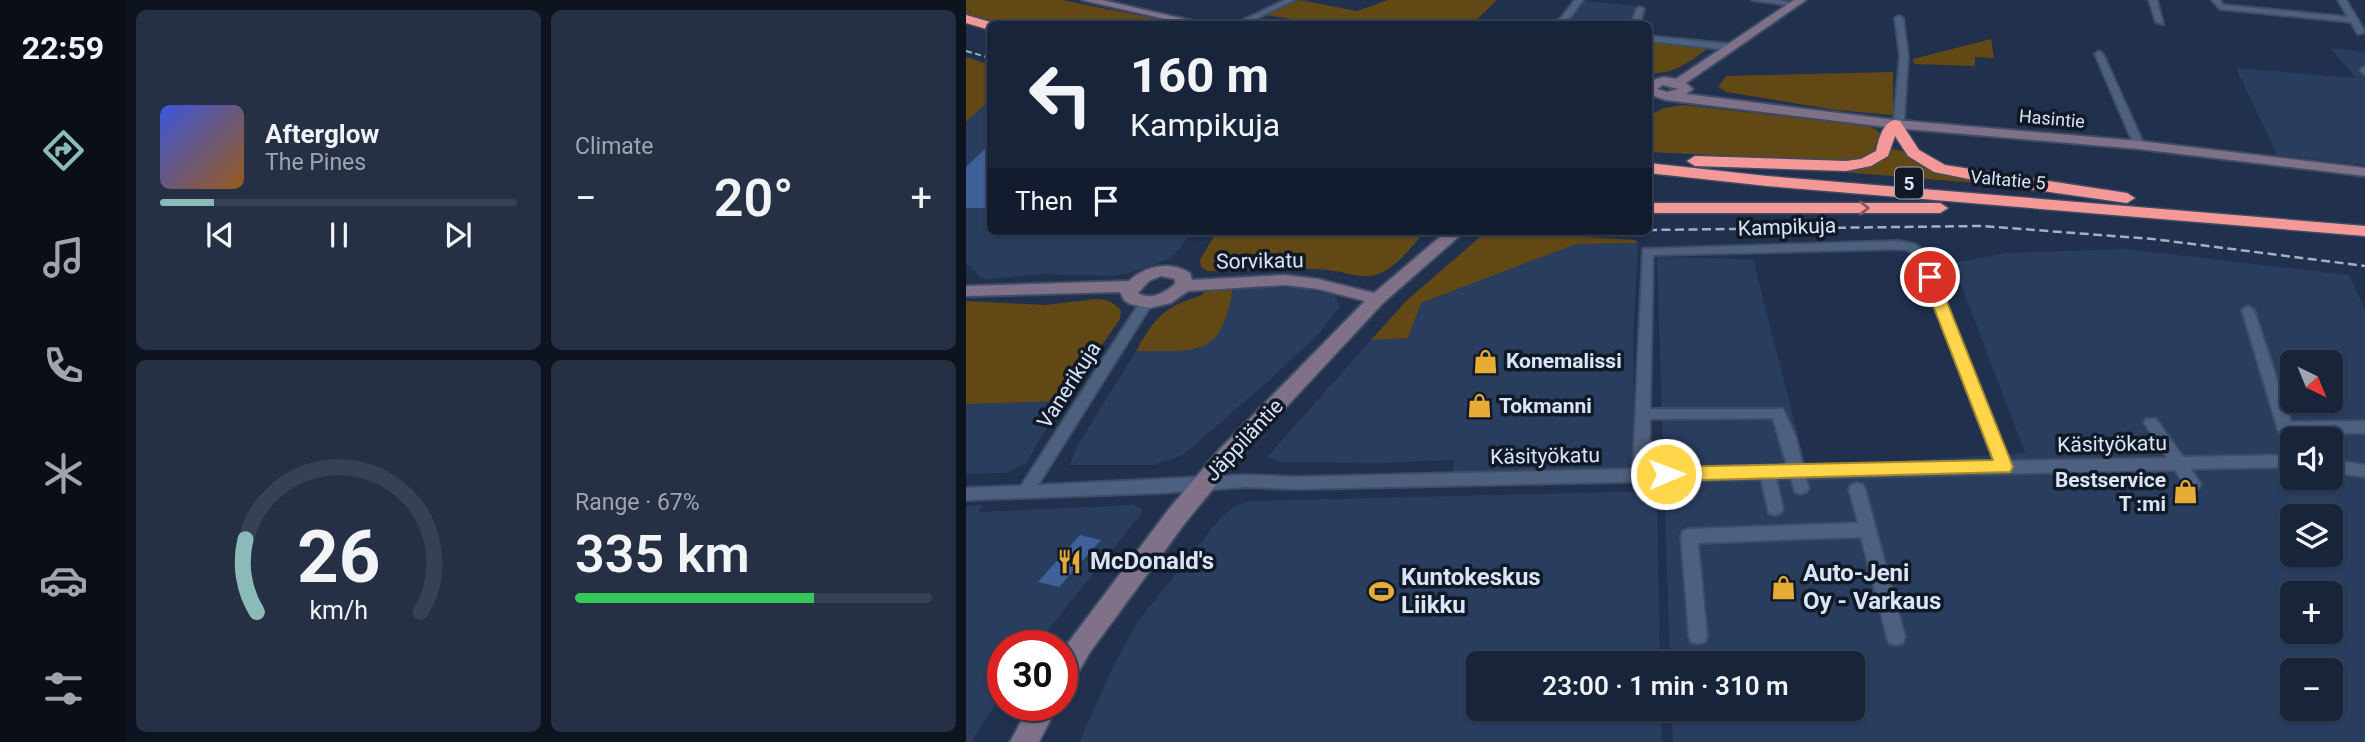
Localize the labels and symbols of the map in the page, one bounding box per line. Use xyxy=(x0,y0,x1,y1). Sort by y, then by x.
street label: Hasintie xyxy=(2018,105,2086,132)
street label: Valtatie 5 xyxy=(1970,166,2046,193)
road number: 5 xyxy=(1895,168,1923,198)
one-way arrow xyxy=(1859,200,1869,216)
street label: Kampikuja xyxy=(1737,213,1837,241)
pin xyxy=(1900,247,1960,307)
street label: Sorvikatu xyxy=(1216,248,1304,274)
street label: Vanerikuja xyxy=(1032,337,1106,433)
shop icon: Konemalissi xyxy=(1472,347,1500,375)
place label: Konemalissi xyxy=(1506,349,1622,373)
north arrow xyxy=(2280,350,2343,413)
shop icon: Tokmanni xyxy=(1465,392,1493,420)
street label: Jäppiläntie xyxy=(1200,394,1288,486)
place label: Tokmanni xyxy=(1499,394,1592,418)
street label: Käsityökatu xyxy=(2057,431,2167,457)
position arrow xyxy=(1629,437,1703,511)
street label: Käsityökatu xyxy=(1490,443,1600,469)
place label: Bestservice T :mi xyxy=(2055,468,2166,516)
shop icon: Bestservice T :mi xyxy=(2172,478,2200,506)
restaurant icon: McDonald's xyxy=(1056,547,1084,575)
place label: McDonald's xyxy=(1090,547,1214,575)
place label: Auto-Jeni Oy - Varkaus xyxy=(1803,559,1941,615)
place label: Kuntokeskus Liikku xyxy=(1401,563,1541,619)
shop icon: Auto-Jeni Oy - Varkaus xyxy=(1769,573,1797,601)
sports icon: Kuntokeskus Liikku xyxy=(1367,577,1395,605)
speed limit sign: 30 xyxy=(987,630,1078,721)

